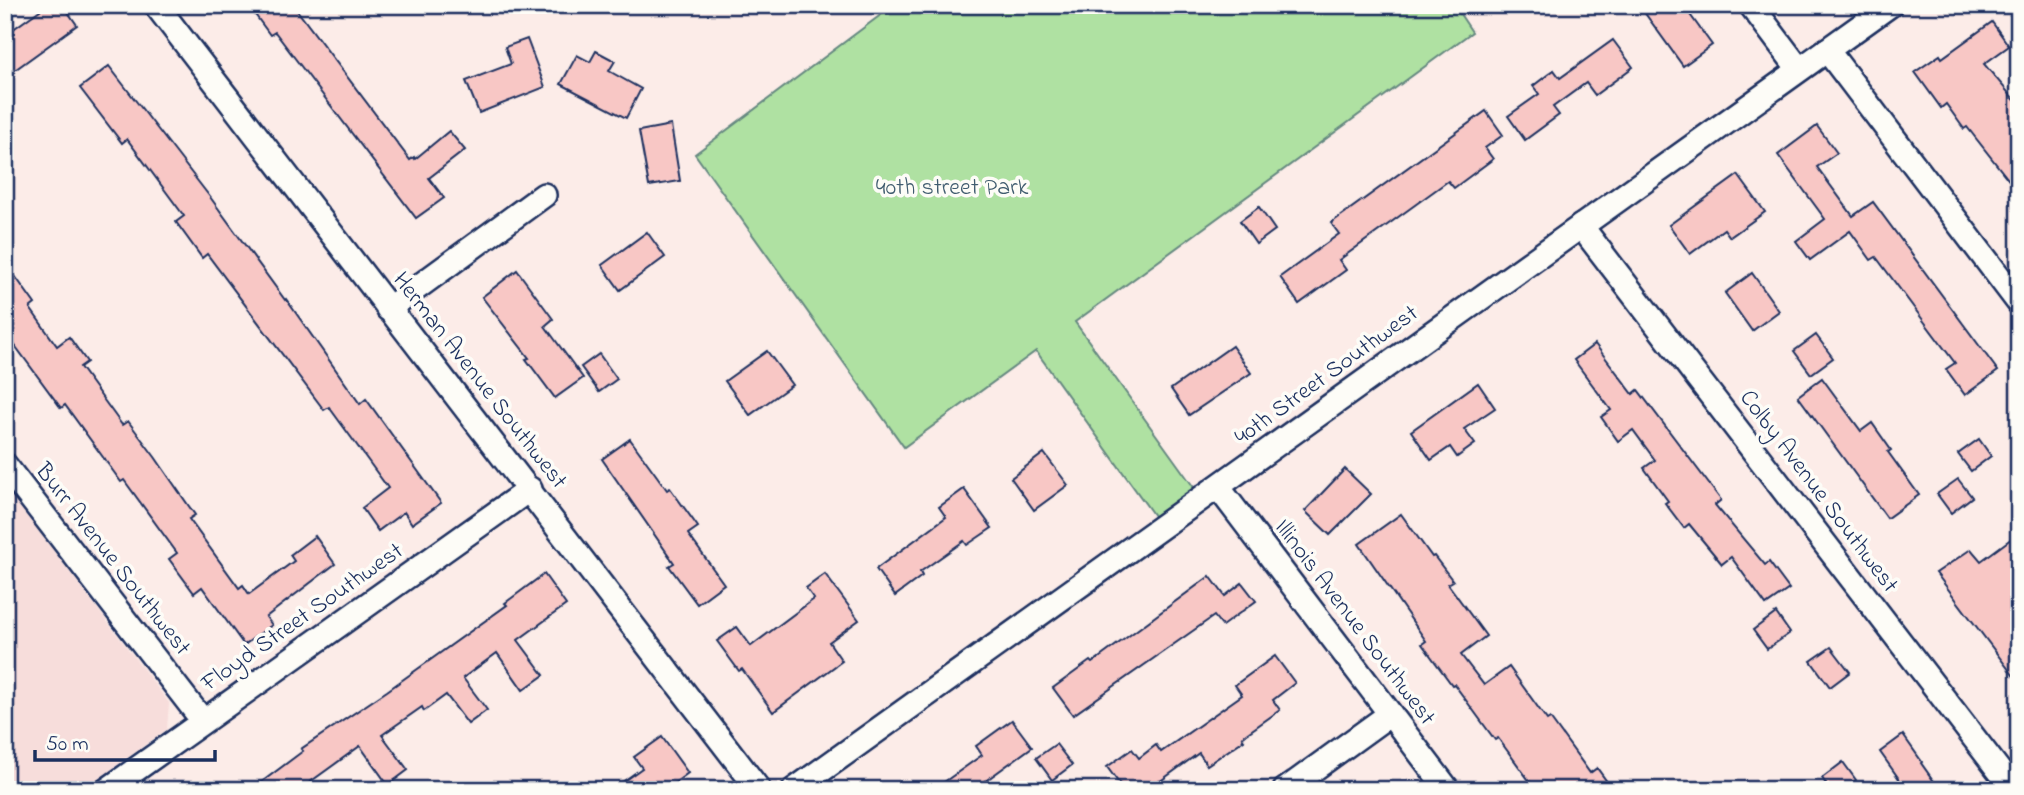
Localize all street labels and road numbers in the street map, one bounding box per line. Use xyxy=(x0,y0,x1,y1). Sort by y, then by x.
street label: Herman Avenue Southwest xyxy=(383,265,575,497)
street label: 40th Street Southwest xyxy=(1228,297,1426,455)
street label: Colby Avenue Southwest xyxy=(1729,383,1906,602)
street label: Burr Avenue Southwest xyxy=(25,455,199,664)
street label: Illinois Avenue Southwest xyxy=(1265,512,1443,734)
street label: Floyd Street Southwest xyxy=(194,535,412,703)

